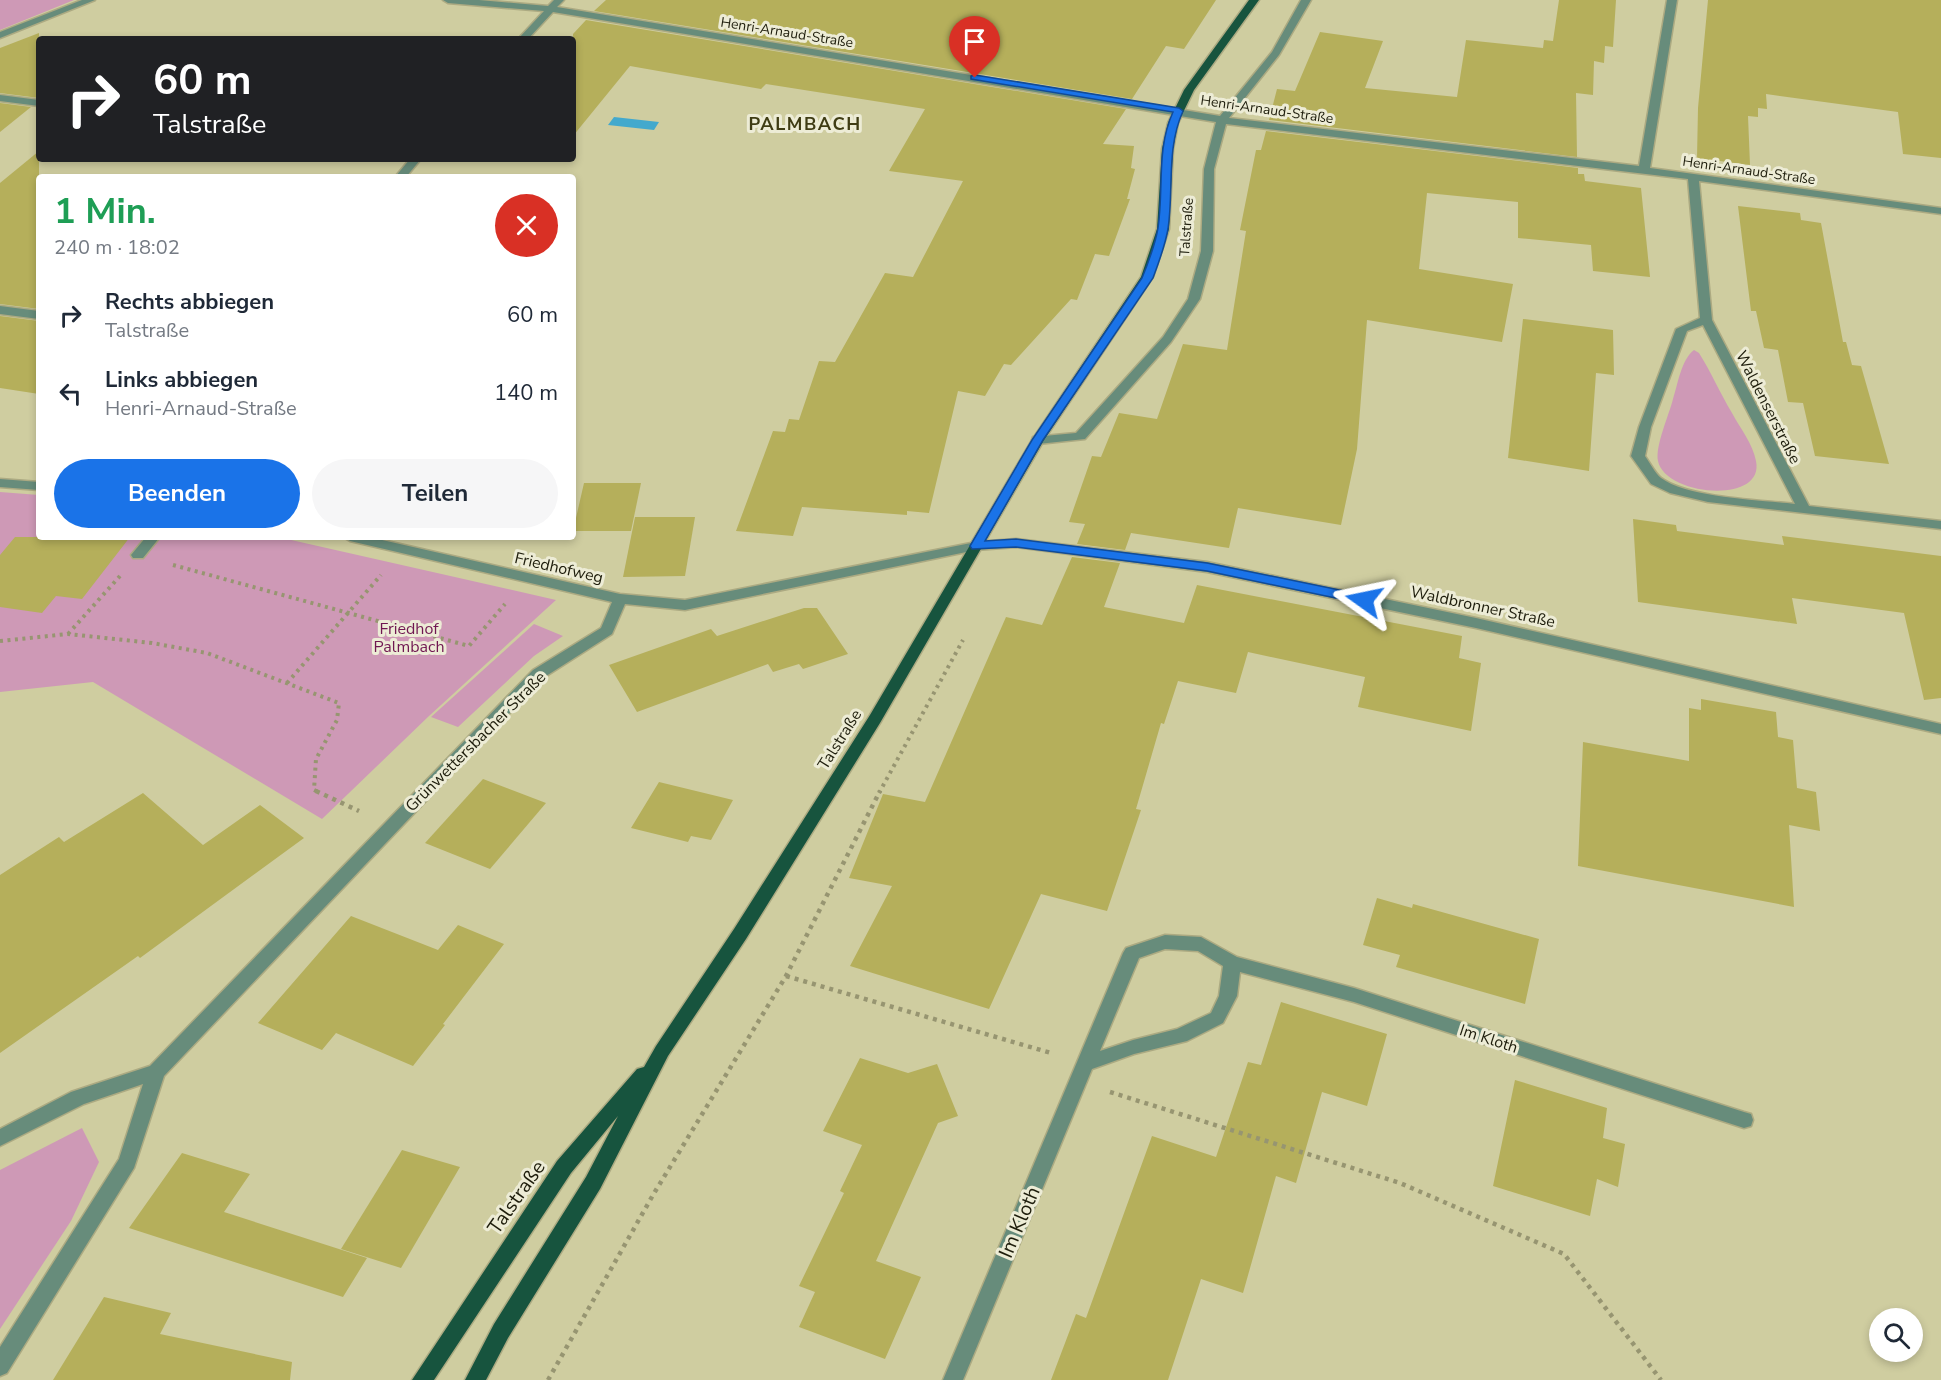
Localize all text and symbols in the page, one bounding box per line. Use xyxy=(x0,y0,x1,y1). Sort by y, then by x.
street label: Henri-Arnaud-Straße xyxy=(719,13,855,52)
pin xyxy=(949,16,1000,78)
icon: arrive xyxy=(958,25,991,58)
text: 60 m xyxy=(153,52,252,109)
icon: right xyxy=(54,60,132,138)
street label: Henri-Arnaud-Straße xyxy=(1199,91,1335,128)
text: Talstraße xyxy=(153,106,266,143)
district label: PALMBACH xyxy=(748,112,862,136)
street label: Henri-Arnaud-Straße xyxy=(1681,152,1817,189)
text: 1 Min. xyxy=(54,187,156,236)
button: close xyxy=(495,194,558,257)
street label: Talstraße xyxy=(1175,197,1198,257)
text: 240 m · 18:02 xyxy=(54,234,180,261)
text: Rechts abbiegen xyxy=(105,287,274,317)
icon: right xyxy=(54,299,87,332)
text: 60 m xyxy=(507,300,558,330)
text: Talstraße xyxy=(105,317,189,344)
street label: Waldenserstraße xyxy=(1730,347,1806,468)
text: Links abbiegen xyxy=(105,365,258,395)
icon: left xyxy=(54,377,87,410)
text: 140 m xyxy=(494,378,558,408)
text: Henri-Arnaud-Straße xyxy=(105,395,297,422)
button: Beenden xyxy=(54,459,300,528)
button: Teilen xyxy=(312,459,558,528)
street label: Friedhofweg xyxy=(512,547,605,589)
position arrow xyxy=(1332,568,1396,632)
street label: Waldbronner Straße xyxy=(1408,581,1557,633)
park label: Friedhof Palmbach xyxy=(374,618,444,658)
street label: Grünwettersbacher Straße xyxy=(401,667,551,817)
street label: Talstraße xyxy=(813,705,867,774)
street label: Im Kloth xyxy=(1457,1019,1521,1059)
street label: Talstraße xyxy=(481,1155,552,1239)
street label: Im Kloth xyxy=(992,1182,1047,1262)
map controls xyxy=(1869,1308,1923,1362)
button: search xyxy=(1869,1308,1923,1362)

